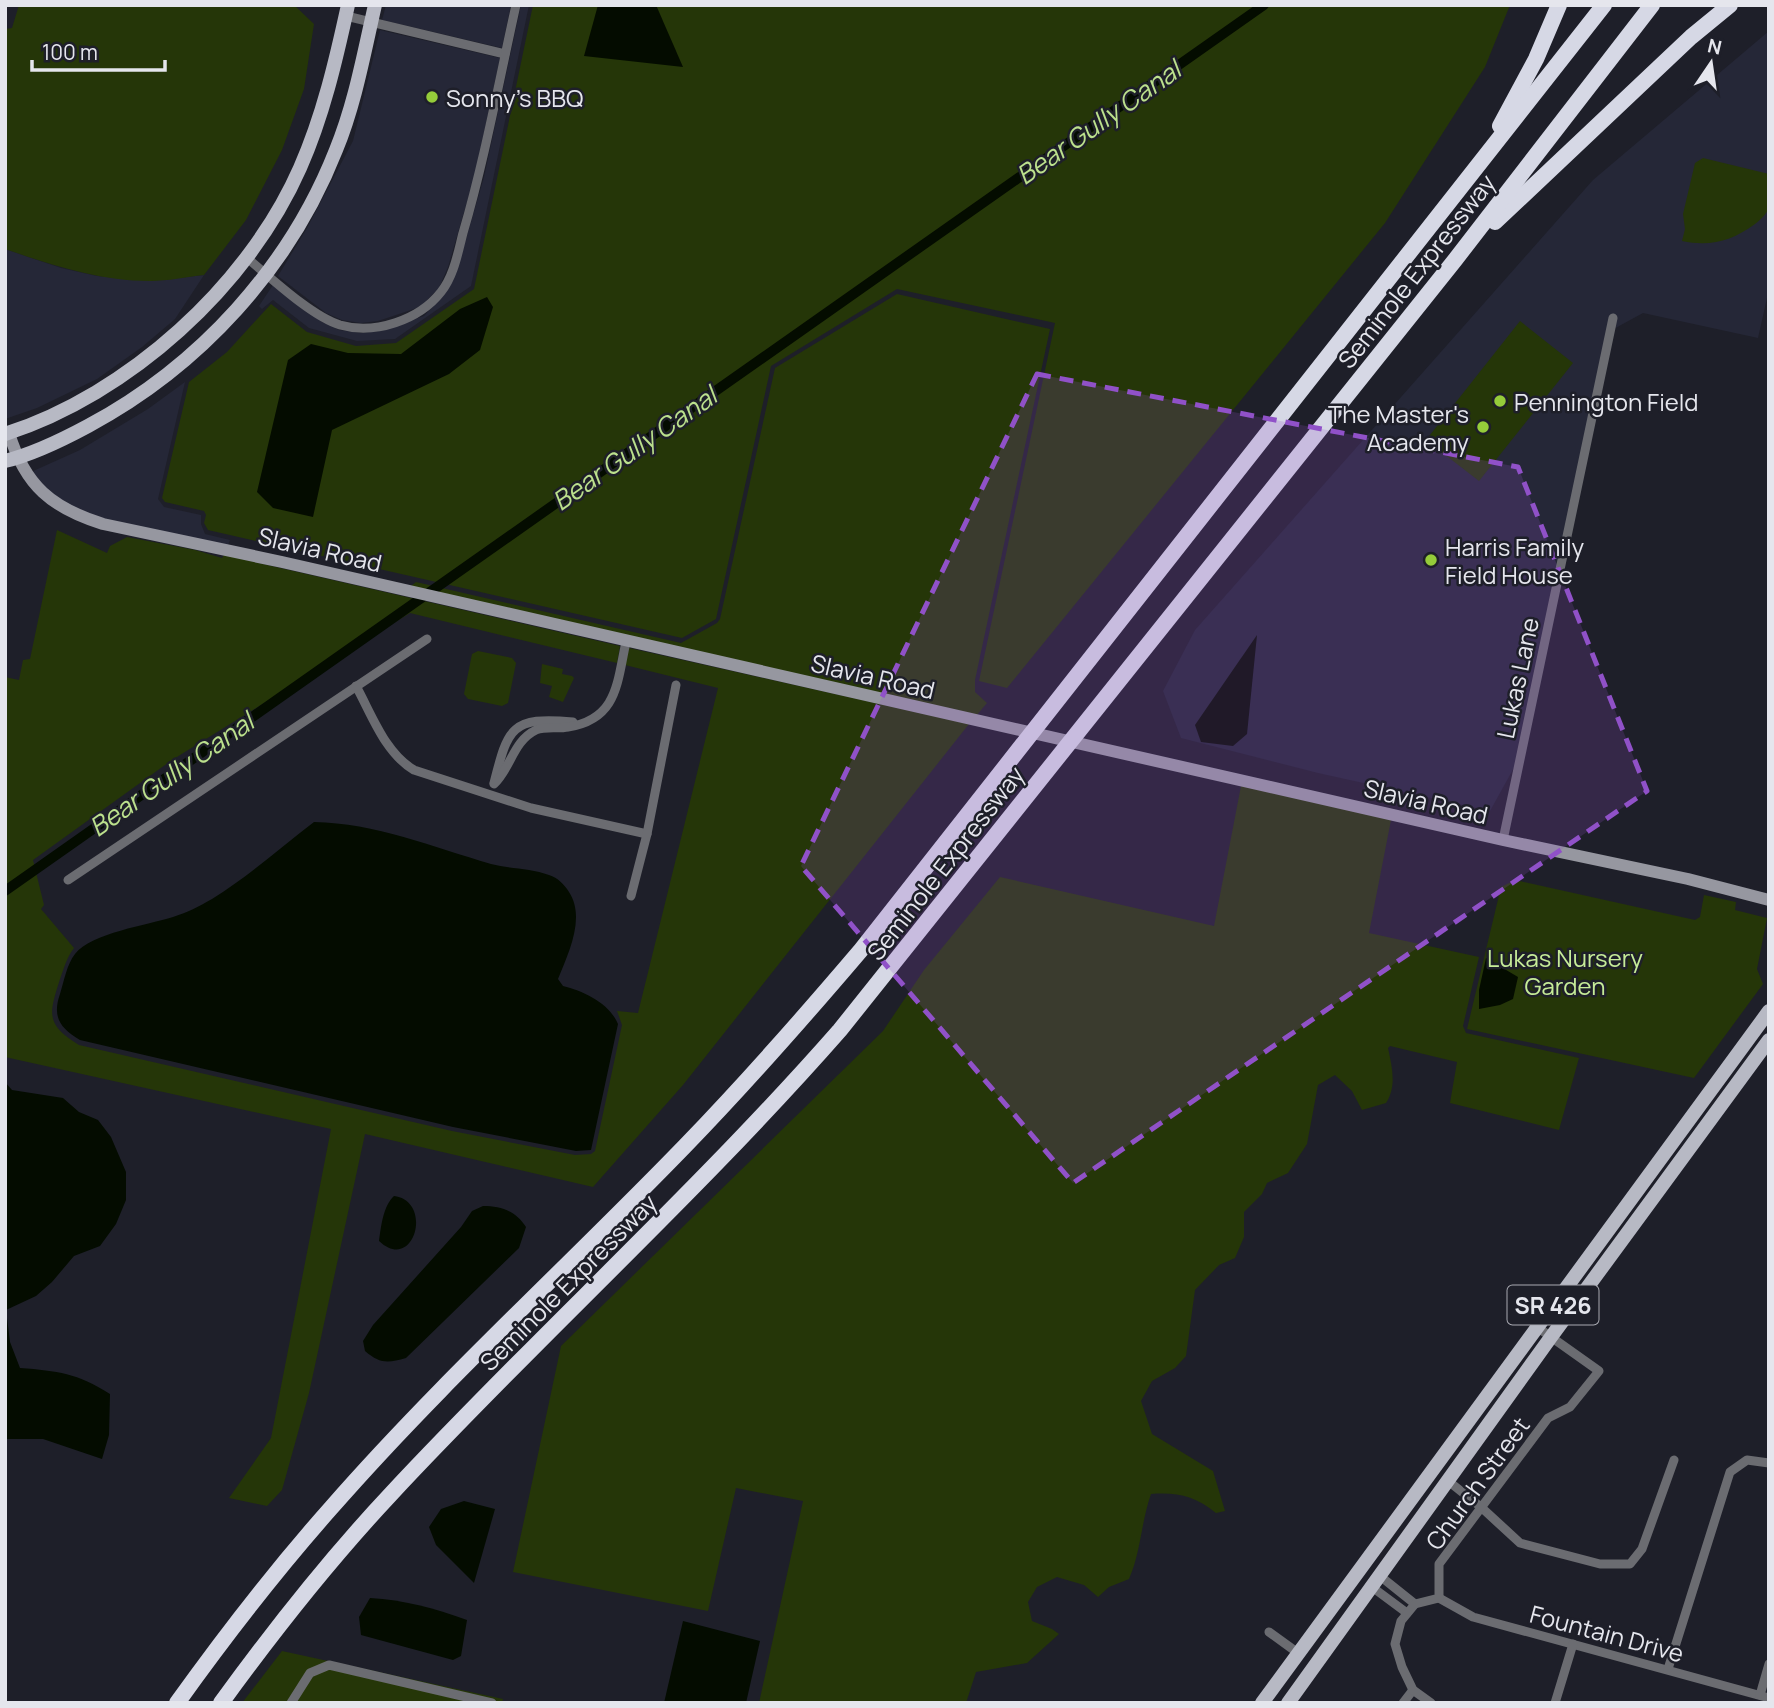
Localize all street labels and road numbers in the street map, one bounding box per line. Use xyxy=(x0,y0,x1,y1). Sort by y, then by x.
street label: Seminole Expressway xyxy=(1330,167,1502,375)
street label: Slavia Road xyxy=(255,519,385,579)
street label: Lukas Lane xyxy=(1488,614,1546,742)
street label: Slavia Road xyxy=(808,646,938,706)
street label: Seminole Expressway xyxy=(859,759,1031,967)
street label: Slavia Road xyxy=(1361,771,1491,831)
street label: Seminole Expressway xyxy=(472,1186,664,1378)
road number: SR 426 xyxy=(1508,1286,1598,1324)
street label: Church Street xyxy=(1418,1410,1536,1556)
street label: Fountain Drive xyxy=(1526,1597,1688,1669)

